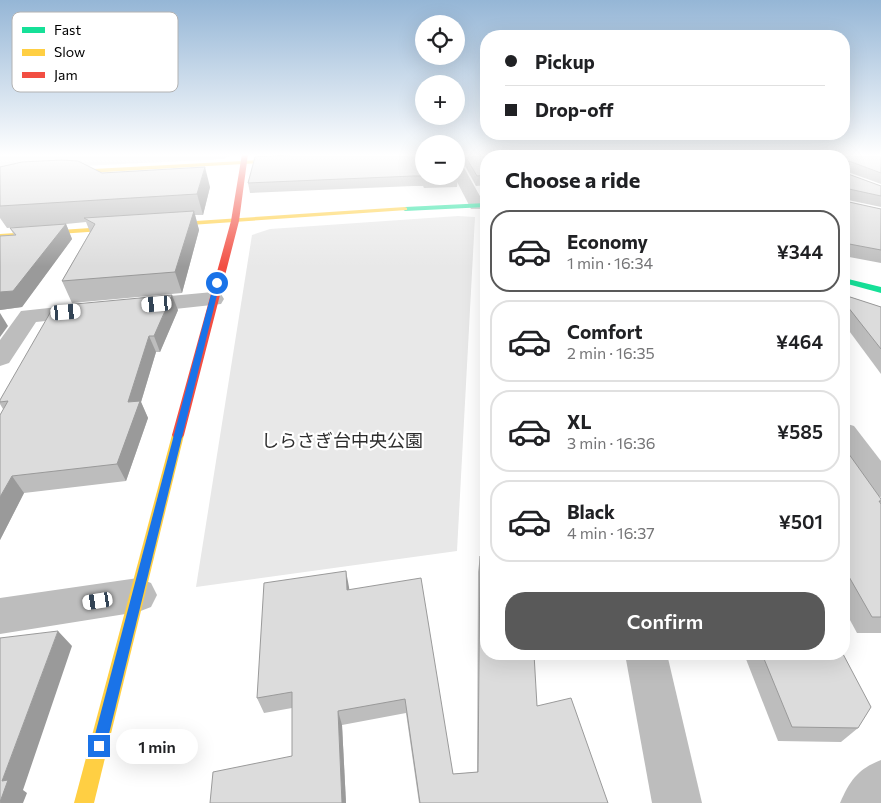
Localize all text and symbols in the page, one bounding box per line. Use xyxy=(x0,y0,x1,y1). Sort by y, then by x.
legend xyxy=(12,12,178,92)
map controls xyxy=(415,15,465,185)
button: locate xyxy=(415,15,465,65)
text: Fast xyxy=(54,21,81,38)
text: Slow xyxy=(54,43,85,60)
text: Pickup xyxy=(535,50,595,73)
text: Jam xyxy=(54,66,78,83)
button: + xyxy=(415,75,465,125)
text: Drop-off xyxy=(535,98,614,121)
button: − xyxy=(415,135,465,185)
text: Choose a ride xyxy=(505,166,640,193)
icon: car xyxy=(507,229,552,274)
text: Economy xyxy=(567,230,648,253)
text: ¥344 xyxy=(777,240,823,263)
text: 1 min · 16:34 xyxy=(567,253,653,272)
route start xyxy=(206,272,228,294)
car xyxy=(141,295,172,313)
car xyxy=(50,303,81,321)
icon: car xyxy=(507,319,552,364)
text: Comfort xyxy=(567,320,643,343)
text: ¥464 xyxy=(776,330,823,353)
text: 2 min · 16:35 xyxy=(567,343,655,362)
icon: car xyxy=(507,409,552,454)
text: XL xyxy=(567,410,592,433)
text: ¥585 xyxy=(777,420,823,443)
park label: しらさぎ台中央公園 xyxy=(261,429,423,451)
text: 3 min · 16:36 xyxy=(567,433,656,452)
icon: car xyxy=(507,499,552,544)
text: Black xyxy=(567,500,615,523)
text: ¥501 xyxy=(779,510,823,533)
text: 4 min · 16:37 xyxy=(567,523,655,542)
car xyxy=(82,591,113,611)
button: Confirm xyxy=(505,592,825,650)
callout: 1 min xyxy=(116,728,199,764)
route end xyxy=(88,735,110,757)
text: 1 min xyxy=(138,737,176,756)

